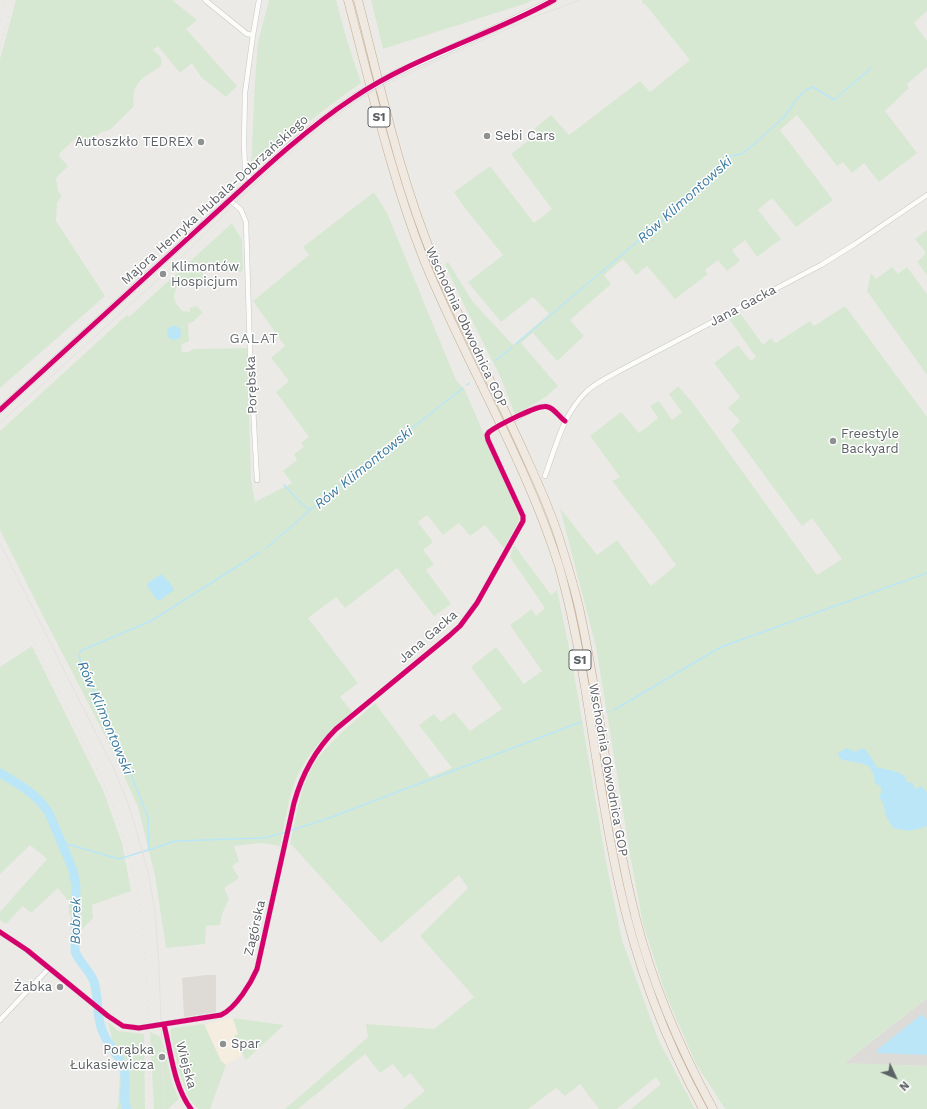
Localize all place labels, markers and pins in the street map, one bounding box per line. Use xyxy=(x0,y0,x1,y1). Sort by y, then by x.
place label: Sebi Cars xyxy=(495,128,555,144)
marker: Sebi Cars xyxy=(482,131,492,141)
place label: Autoszkło TEDREX xyxy=(75,134,193,150)
marker: Autoszkło TEDREX xyxy=(196,137,206,147)
place label: Klimontów Hospicjum xyxy=(171,259,239,290)
marker: Klimontów Hospicjum xyxy=(158,269,168,279)
place label: Freestyle Backyard xyxy=(841,426,899,457)
marker: Freestyle Backyard xyxy=(828,436,838,446)
place label: Żabka xyxy=(14,979,52,995)
marker: Żabka xyxy=(55,982,65,992)
place label: Spar xyxy=(231,1036,260,1052)
marker: Spar xyxy=(218,1039,228,1049)
place label: Porąbka Łukasiewicza xyxy=(70,1042,154,1073)
marker: Porąbka Łukasiewicza xyxy=(157,1052,167,1062)

